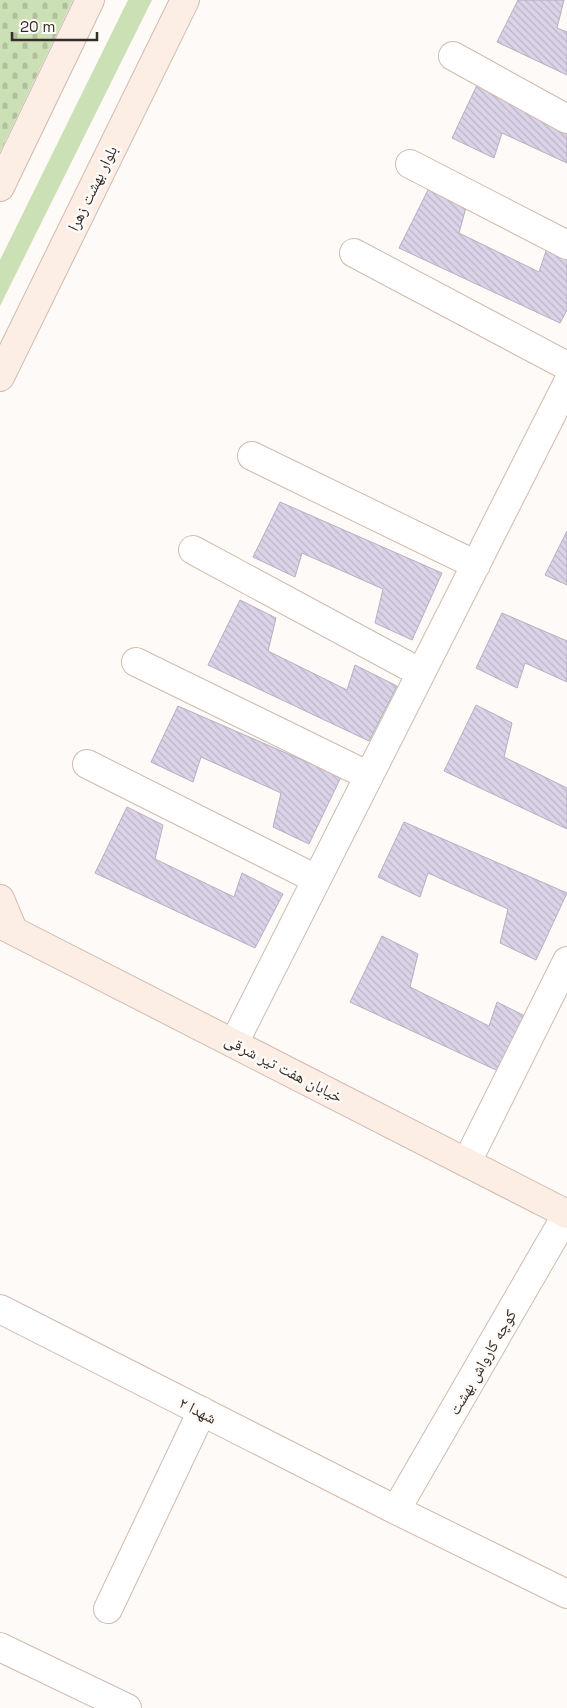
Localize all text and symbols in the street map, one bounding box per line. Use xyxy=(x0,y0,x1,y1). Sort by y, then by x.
scale bar xyxy=(12,10,98,42)
text: 20 m xyxy=(20,17,55,36)
street label: بلوار بهشت زهرا xyxy=(63,142,122,235)
street label: خیابان هفت تیر شرقی xyxy=(221,1030,346,1107)
street label: کوچه کارواش بهشت xyxy=(444,1305,521,1419)
street label: شهدا ۲ xyxy=(175,1392,220,1429)

